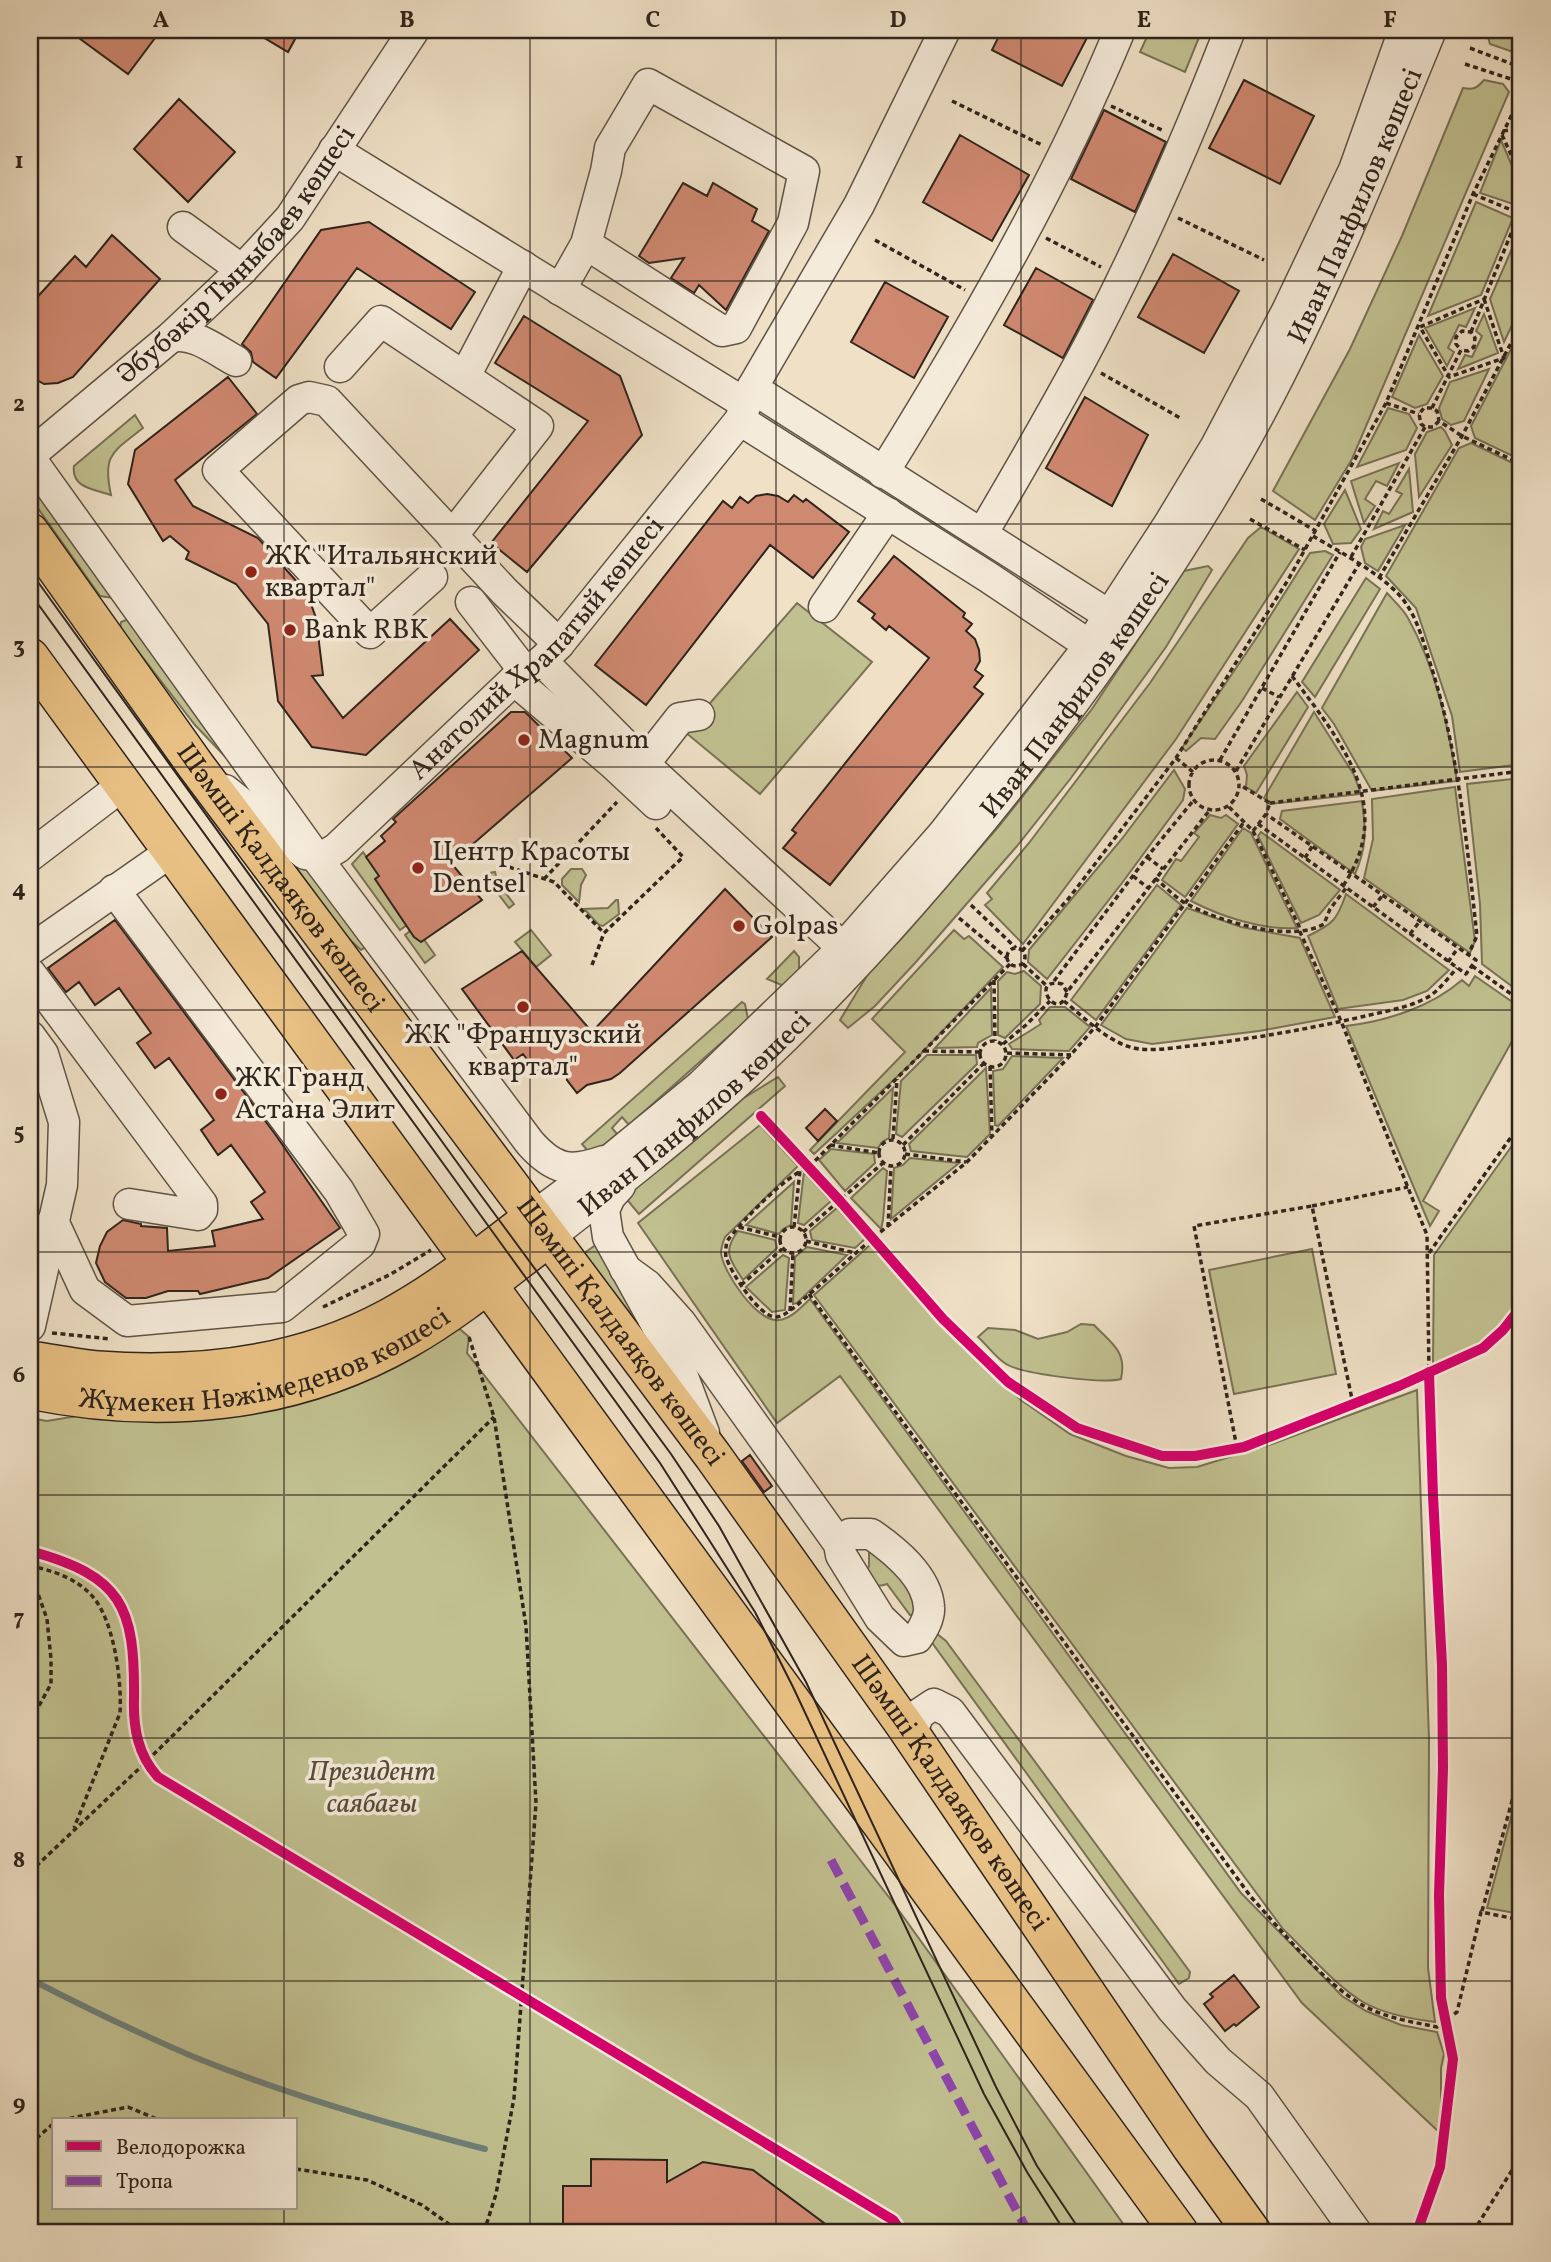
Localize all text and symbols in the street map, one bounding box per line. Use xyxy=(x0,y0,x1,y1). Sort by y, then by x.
text: A xyxy=(153,5,169,37)
text: B xyxy=(399,5,415,37)
text: C xyxy=(646,5,660,37)
text: D xyxy=(890,5,907,37)
text: E xyxy=(1137,5,1151,37)
text: F xyxy=(1383,5,1397,37)
street label: Иван Панфилов көшесі xyxy=(1278,62,1433,351)
street label: Әбубәкір Тыныбаев көшесі xyxy=(109,118,365,394)
text: 1 xyxy=(14,146,24,178)
text: 2 xyxy=(13,389,25,421)
street label: Анатолий Храпатый көшесі xyxy=(400,508,674,789)
place label: ЖК "Итальянский квартал" xyxy=(265,537,497,608)
marker: ЖК "Итальянский квартал" xyxy=(243,564,259,580)
street label: Иван Панфилов көшесі xyxy=(971,565,1179,827)
place label: Bank RBK xyxy=(304,611,429,650)
marker: Bank RBK xyxy=(282,622,298,638)
text: 3 xyxy=(13,631,25,663)
place label: Magnum xyxy=(538,721,650,760)
marker: Magnum xyxy=(516,732,532,748)
street label: Шәмші Қалдаяқов көшесі xyxy=(166,735,394,1021)
place label: Центр Красоты Dentsel xyxy=(432,833,630,904)
marker: Центр Красоты Dentsel xyxy=(410,860,426,876)
text: 4 xyxy=(12,874,26,906)
place label: Golpas xyxy=(753,907,838,946)
marker: Golpas xyxy=(731,918,747,934)
marker: ЖК "Французский квартал" xyxy=(515,999,531,1015)
street label: Иван Панфилов көшесі xyxy=(570,1003,820,1227)
place label: ЖК "Французский квартал" xyxy=(405,1016,641,1087)
place label: ЖК Гранд Астана Элит xyxy=(235,1059,395,1130)
marker: ЖК Гранд Астана Элит xyxy=(213,1086,229,1102)
text: 5 xyxy=(13,1117,25,1149)
street label: Шәмші Қалдаяқов көшесі xyxy=(506,1189,734,1474)
street label: Жұмекен Нәжімеденов көшесі xyxy=(77,1298,458,1423)
text: 6 xyxy=(13,1360,25,1392)
text: 7 xyxy=(14,1603,25,1635)
street label: Шәмші Қалдаяқов көшесі xyxy=(841,1647,1059,1939)
park label: Президент саябағы xyxy=(308,1753,436,1824)
text: 8 xyxy=(13,1845,25,1877)
text: 9 xyxy=(13,2088,25,2120)
legend xyxy=(52,2118,298,2210)
text: Велодорожка xyxy=(116,2134,246,2163)
text: Тропа xyxy=(116,2168,173,2197)

